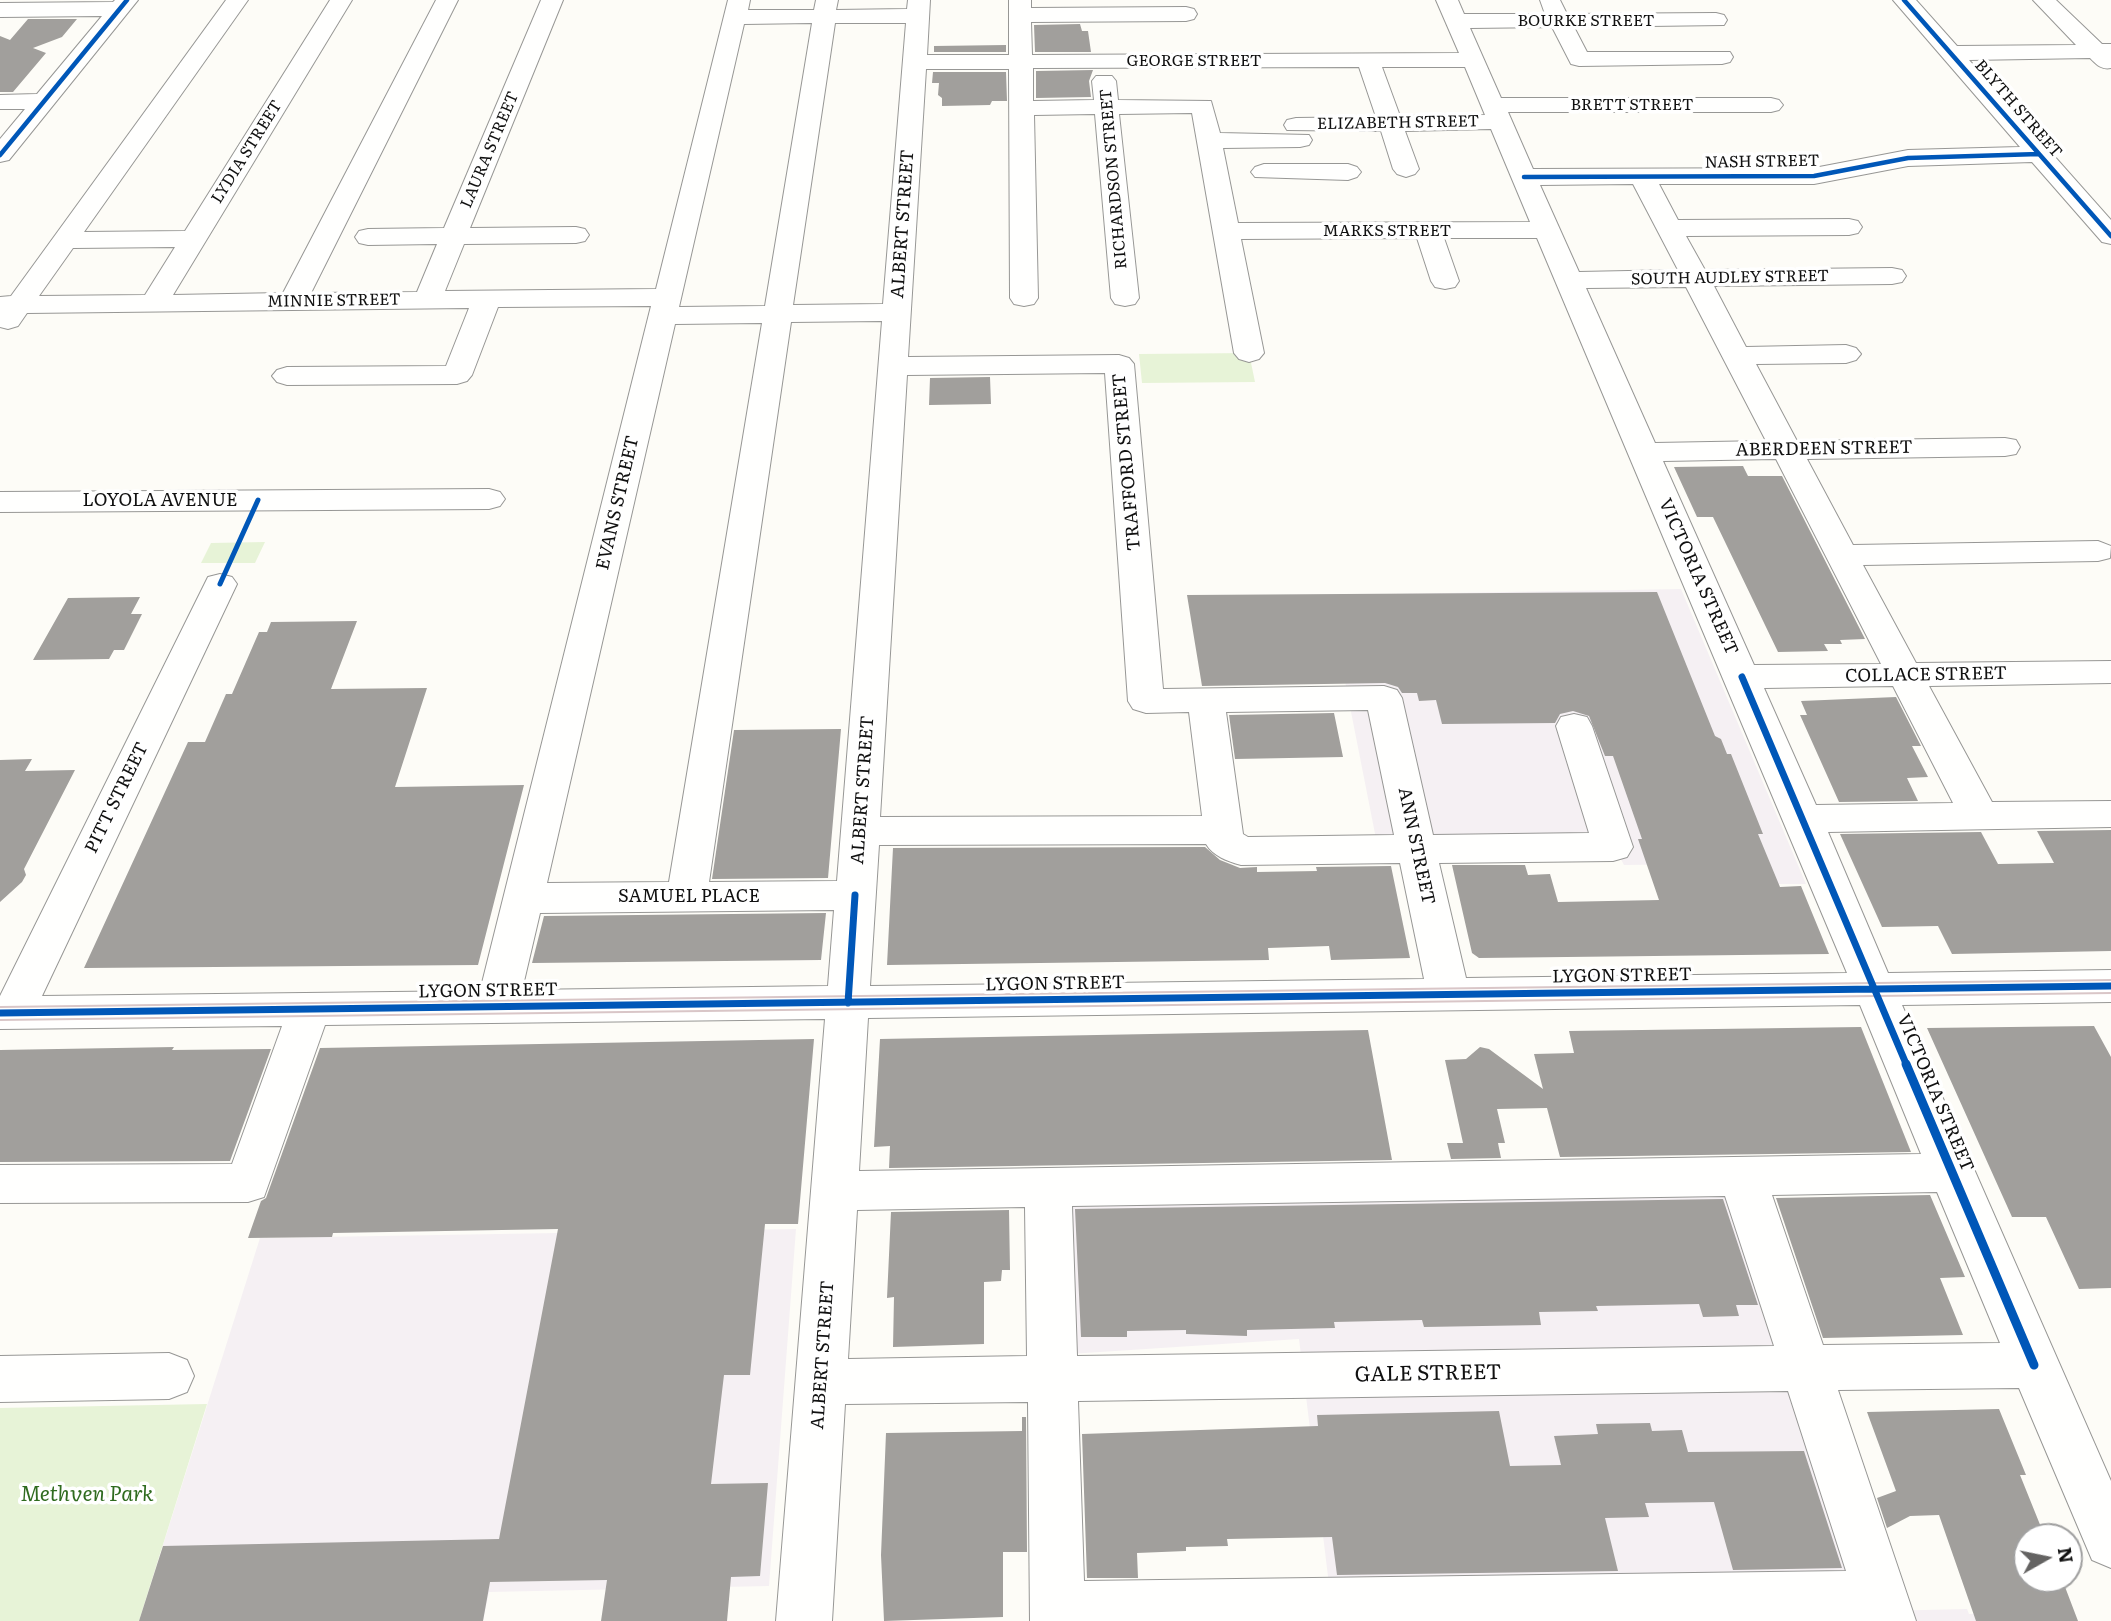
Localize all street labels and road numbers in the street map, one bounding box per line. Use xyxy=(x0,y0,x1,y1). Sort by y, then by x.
street label: BOURKE STREET xyxy=(1517,11,1655,31)
street label: GEORGE STREET xyxy=(1126,51,1262,71)
street label: BLYTH STREET xyxy=(1970,56,2066,162)
street label: RICHARDSON STREET xyxy=(1097,88,1131,270)
street label: LAURA STREET xyxy=(457,89,523,211)
street label: BRETT STREET xyxy=(1570,95,1694,115)
street label: LYDIA STREET xyxy=(208,97,286,207)
street label: ELIZABETH STREET xyxy=(1317,112,1479,134)
street label: ALBERT STREET xyxy=(887,149,919,299)
street label: NASH STREET xyxy=(1704,151,1820,173)
street label: MARKS STREET xyxy=(1323,221,1451,241)
street label: SOUTH AUDLEY STREET xyxy=(1631,267,1829,289)
street label: MINNIE STREET xyxy=(267,290,401,312)
street label: TRAFFORD STREET xyxy=(1108,372,1146,552)
street label: EVANS STREET xyxy=(592,434,644,572)
street label: ABERDEEN STREET xyxy=(1735,437,1913,461)
street label: LOYOLA AVENUE xyxy=(82,490,238,512)
street label: VICTORIA STREET xyxy=(1654,495,1742,659)
street label: COLLACE STREET xyxy=(1845,663,2007,687)
street label: ALBERT STREET xyxy=(847,715,879,865)
street label: PITT STREET xyxy=(81,739,153,857)
street label: ANN STREET xyxy=(1393,785,1439,907)
street label: SAMUEL PLACE xyxy=(618,886,760,908)
street label: LYGON STREET xyxy=(1552,964,1692,988)
street label: LYGON STREET xyxy=(985,972,1125,996)
street label: LYGON STREET xyxy=(418,979,558,1003)
street label: VICTORIA STREET xyxy=(1892,1011,1978,1175)
street label: ALBERT STREET xyxy=(807,1280,839,1430)
street label: GALE STREET xyxy=(1354,1360,1502,1388)

